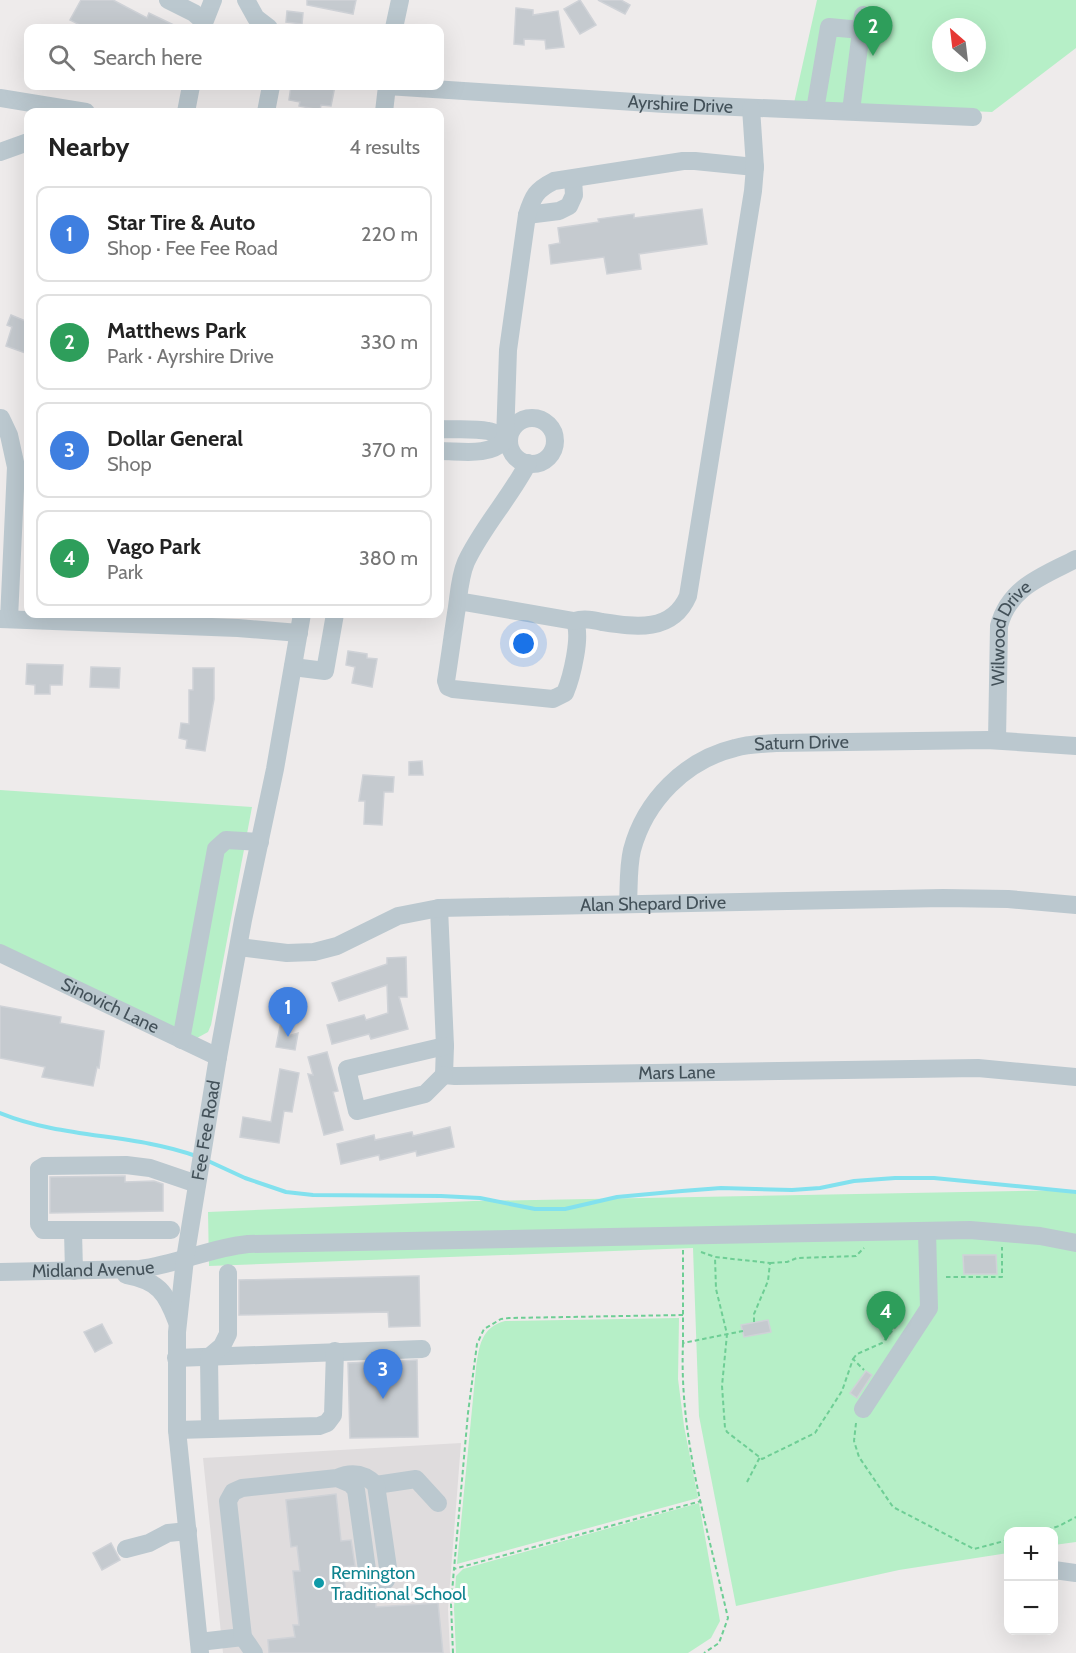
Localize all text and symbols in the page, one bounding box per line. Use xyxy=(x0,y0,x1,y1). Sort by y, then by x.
pin: 2 xyxy=(854,7,892,56)
north arrow xyxy=(932,18,986,72)
search box xyxy=(24,24,444,90)
icon: search xyxy=(45,41,78,74)
text: Search here xyxy=(93,44,202,71)
street label: Ayrshire Drive xyxy=(627,91,734,118)
text: Nearby xyxy=(48,131,129,163)
text: 4 results xyxy=(349,135,420,159)
text: Star Tire & Auto xyxy=(107,209,255,236)
text: 1 xyxy=(66,222,73,246)
text: 220 m xyxy=(361,222,418,246)
text: Shop · Fee Fee Road xyxy=(107,236,278,260)
text: Matthews Park xyxy=(107,317,247,344)
text: 2 xyxy=(64,330,75,354)
text: 330 m xyxy=(360,330,418,354)
text: Park · Ayrshire Drive xyxy=(107,344,274,368)
text: Dollar General xyxy=(107,425,243,452)
text: 3 xyxy=(64,438,75,462)
text: 370 m xyxy=(361,438,418,462)
text: Shop xyxy=(107,452,152,476)
text: Vago Park xyxy=(107,533,201,560)
text: 4 xyxy=(63,546,76,570)
text: 380 m xyxy=(359,546,418,570)
text: Park xyxy=(107,560,143,584)
street label: Wilwood Drive xyxy=(987,576,1035,686)
your location xyxy=(509,629,538,658)
street label: Saturn Drive xyxy=(753,731,849,755)
street label: Alan Shepard Drive xyxy=(580,891,726,916)
street label: Sinovich Lane xyxy=(58,973,163,1038)
pin: 1 xyxy=(268,988,308,1037)
street label: Mars Lane xyxy=(638,1061,716,1084)
street label: Fee Fee Road xyxy=(187,1079,225,1182)
street label: Midland Avenue xyxy=(32,1256,156,1282)
pin: 4 xyxy=(866,1292,906,1341)
pin: 3 xyxy=(364,1350,403,1399)
map controls xyxy=(1004,1527,1058,1635)
button: + xyxy=(1004,1527,1058,1581)
place label: Remington Traditional School xyxy=(331,1562,467,1605)
marker: Remington Traditional School xyxy=(312,1576,326,1590)
button: − xyxy=(1004,1581,1058,1635)

